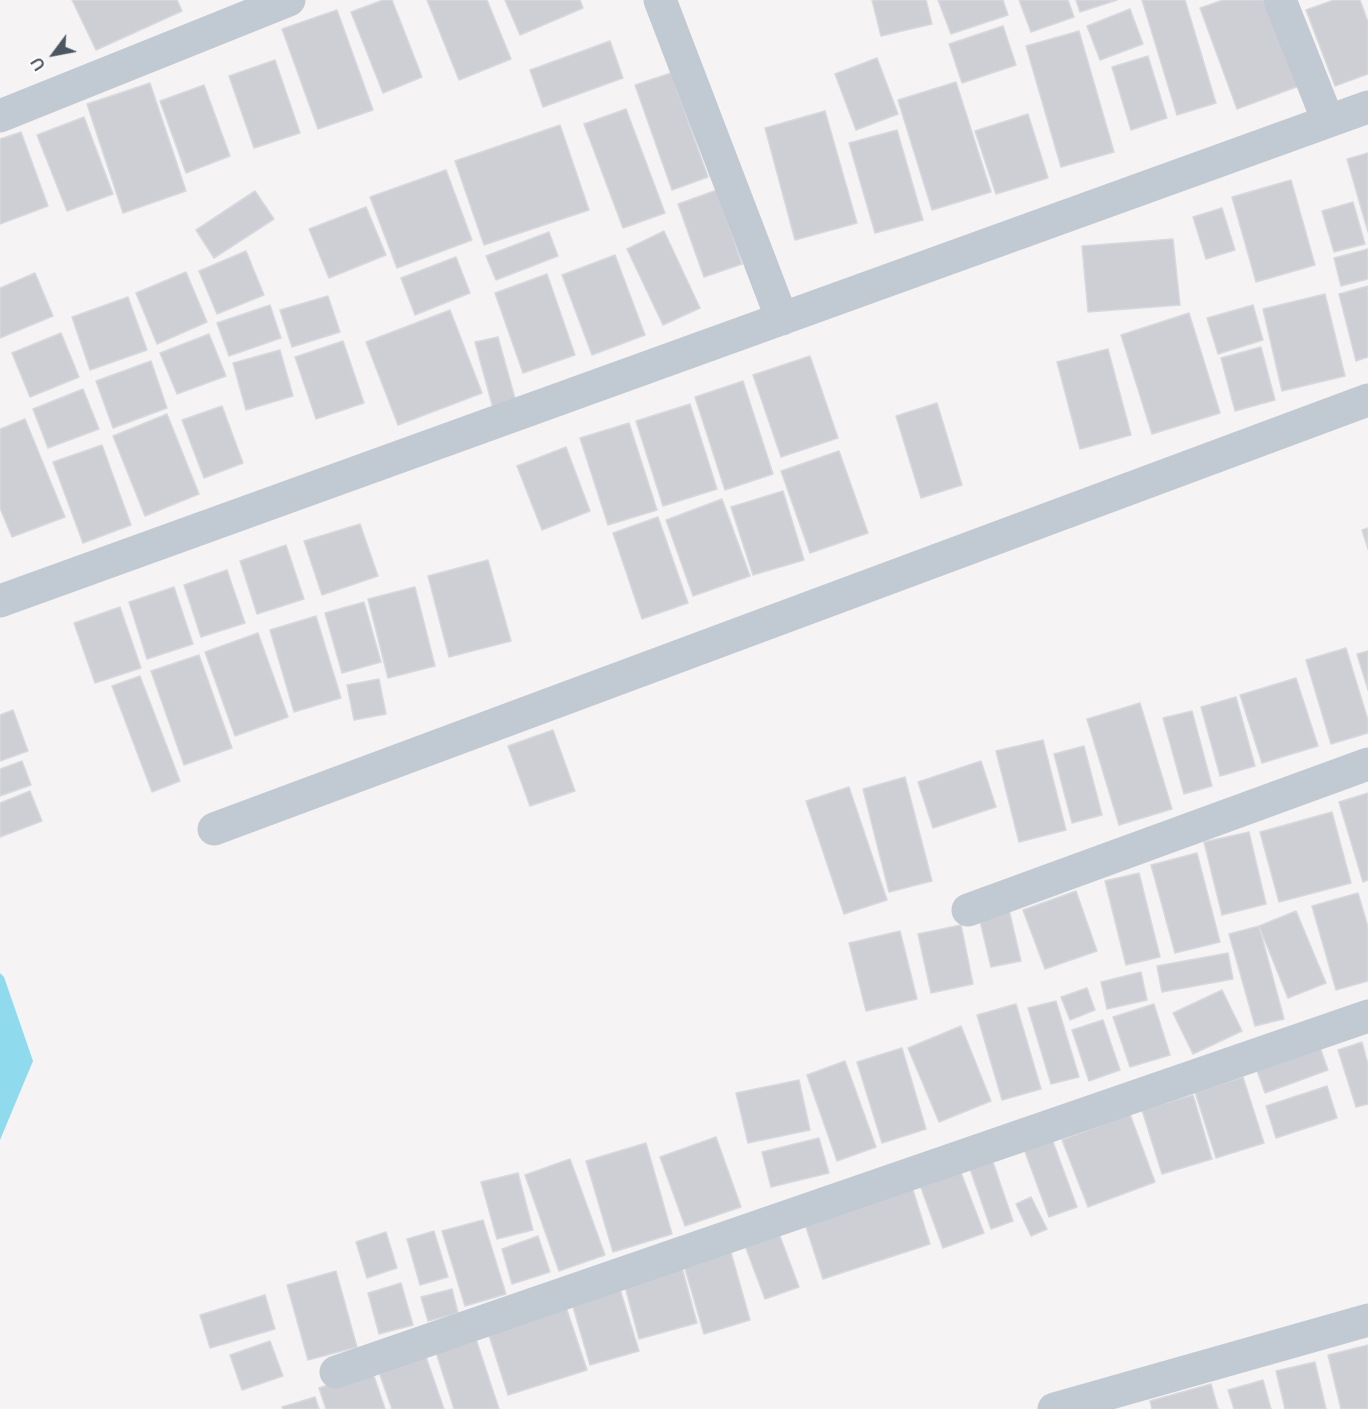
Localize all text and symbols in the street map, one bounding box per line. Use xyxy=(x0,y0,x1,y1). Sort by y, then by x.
north arrow xyxy=(24,24,84,84)
text: U xyxy=(27,54,50,74)

